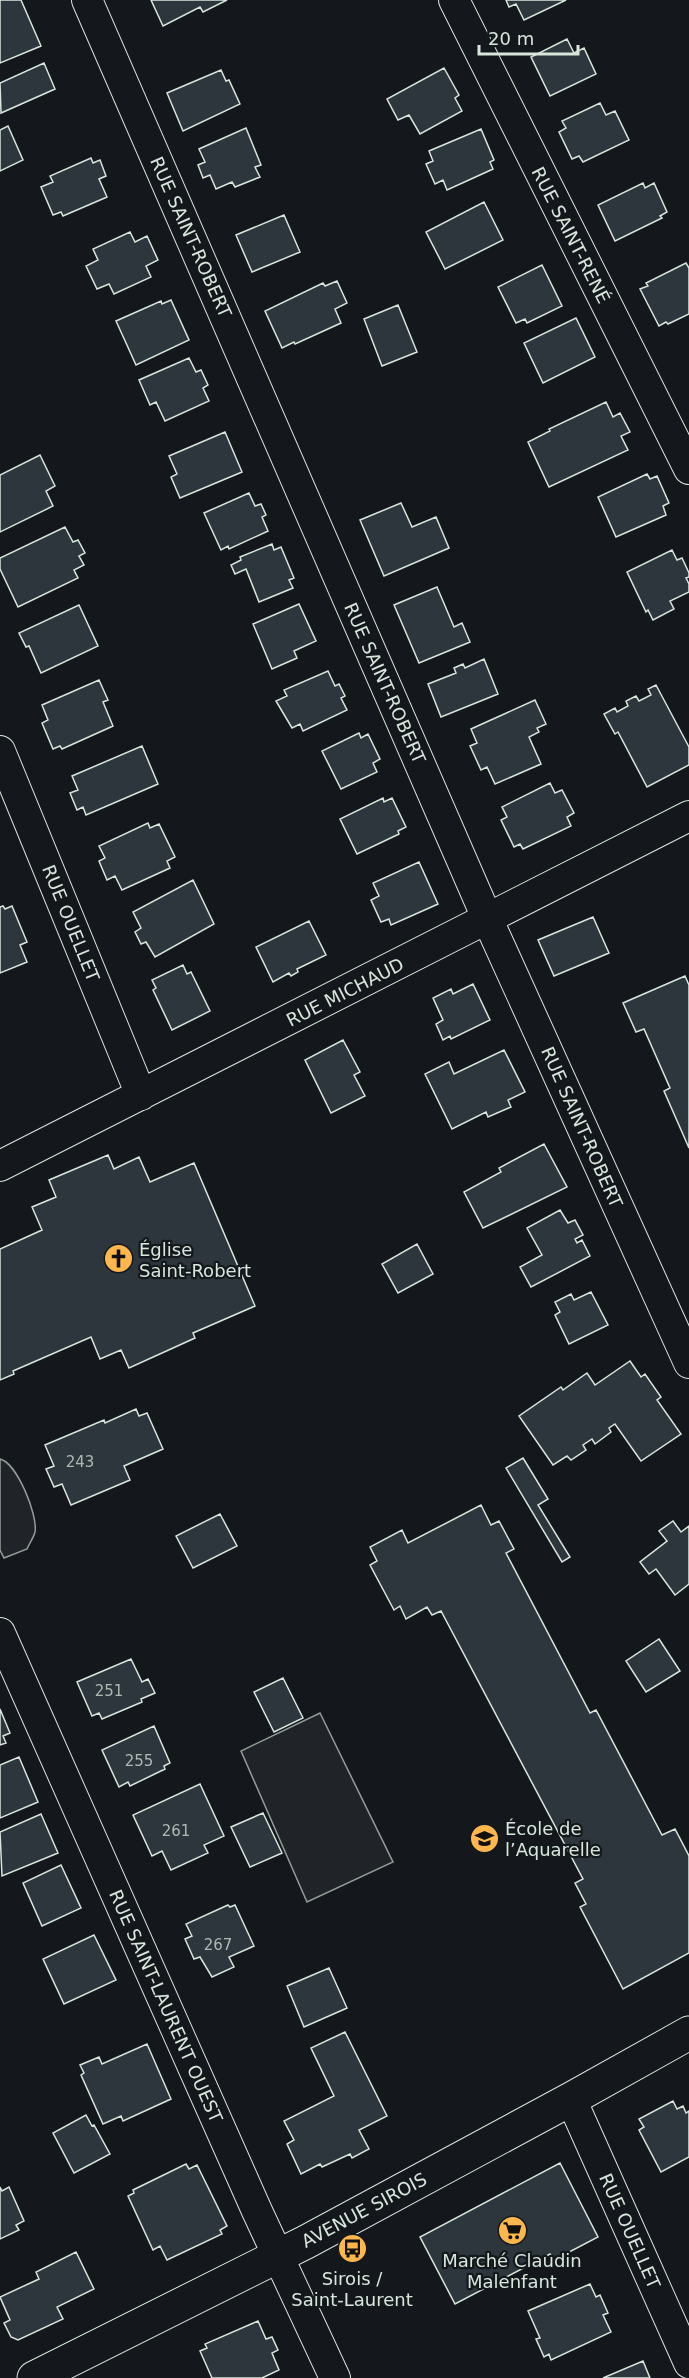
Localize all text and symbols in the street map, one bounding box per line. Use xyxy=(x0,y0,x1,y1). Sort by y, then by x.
scale bar xyxy=(479,18,578,56)
text: 20 m xyxy=(488,28,534,49)
street label: RUE SAINT-ROBERT xyxy=(146,153,236,322)
street label: RUE SAINT-RENÉ xyxy=(528,163,614,307)
street label: RUE SAINT-ROBERT xyxy=(340,599,430,768)
street label: RUE OUELLET xyxy=(38,862,104,985)
street label: RUE MICHAUD xyxy=(283,953,407,1031)
street label: RUE SAINT-ROBERT xyxy=(537,1043,627,1212)
place label: Église Saint-Robert xyxy=(139,1239,251,1281)
church icon: Église Saint-Robert xyxy=(102,1243,134,1275)
house number: 243 xyxy=(66,1453,94,1471)
house number: 251 xyxy=(95,1682,123,1700)
house number: 255 xyxy=(125,1752,153,1770)
place label: École de l’Aquarelle xyxy=(505,1818,601,1860)
house number: 261 xyxy=(162,1822,190,1840)
school or university icon: École de l’Aquarelle xyxy=(468,1822,500,1854)
street label: RUE SAINT-LAURENT OUEST xyxy=(105,1886,227,2127)
house number: 267 xyxy=(204,1936,232,1954)
street label: AVENUE SIROIS xyxy=(298,2168,430,2252)
street label: RUE OUELLET xyxy=(595,2170,665,2293)
supermarket icon: Marché Claudin Malenfant xyxy=(496,2215,528,2247)
bus stop icon: Sirois / Saint-Laurent xyxy=(336,2233,368,2265)
place label: Marché Claudin Malenfant xyxy=(442,2250,582,2292)
place label: Sirois / Saint-Laurent xyxy=(291,2268,413,2310)

